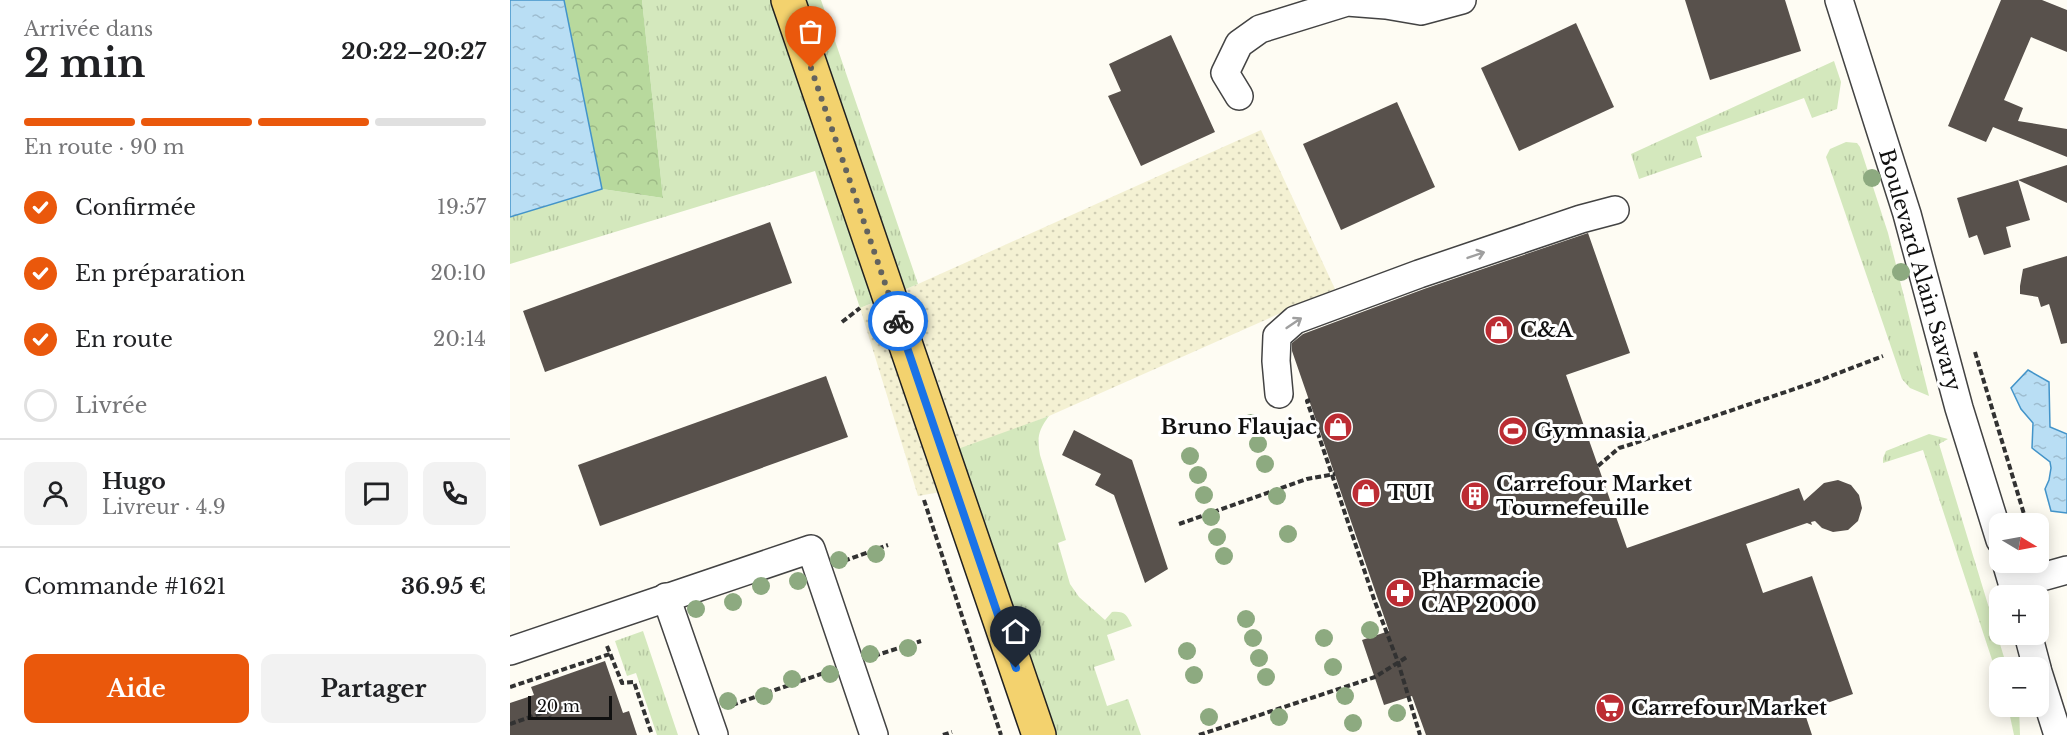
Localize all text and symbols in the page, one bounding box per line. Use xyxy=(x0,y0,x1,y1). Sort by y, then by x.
pin xyxy=(785,6,836,68)
icon: bag xyxy=(794,15,827,48)
text: Arrivée dans xyxy=(24,17,153,41)
text: 20:22–20:27 xyxy=(341,38,486,65)
text: 2 min xyxy=(24,39,145,88)
text: En route · 90 m xyxy=(24,135,184,159)
street label: Boulevard Alain Savary xyxy=(1873,146,1967,395)
icon: check xyxy=(24,191,57,224)
text: Confirmée xyxy=(75,194,196,221)
text: 19:57 xyxy=(437,195,486,219)
one-way arrow xyxy=(1466,248,1485,259)
icon: check xyxy=(24,257,57,290)
text: En préparation xyxy=(75,260,245,287)
text: 20:10 xyxy=(431,261,486,285)
courier xyxy=(868,291,928,351)
icon: bike xyxy=(882,305,915,338)
shop icon: C&A xyxy=(1483,314,1515,346)
one-way arrow xyxy=(1285,317,1301,329)
place label: C&A xyxy=(1520,317,1574,343)
icon: check xyxy=(24,323,57,356)
text: En route xyxy=(75,326,173,353)
text: 20:14 xyxy=(433,327,486,351)
text: Livrée xyxy=(75,392,147,419)
shop icon: Bruno Flaujac xyxy=(1322,411,1354,443)
place label: Bruno Flaujac xyxy=(1160,414,1317,440)
sports icon: Gymnasia xyxy=(1497,415,1529,447)
place label: Gymnasia xyxy=(1534,418,1646,444)
button: person xyxy=(24,462,87,525)
button: chat xyxy=(345,462,408,525)
button: phone xyxy=(423,462,486,525)
text: Hugo xyxy=(102,468,166,495)
place label: Carrefour Market Tournefeuille xyxy=(1496,471,1692,521)
shop icon: TUI xyxy=(1350,477,1382,509)
place label: TUI xyxy=(1387,480,1432,506)
building icon: Carrefour Market Tournefeuille xyxy=(1459,480,1491,512)
text: Livreur · 4.9 xyxy=(102,495,226,519)
north arrow xyxy=(1989,513,2049,573)
map controls xyxy=(1989,513,2049,717)
place label: Pharmacie CAP 2000 xyxy=(1421,568,1541,618)
text: Commande #1621 xyxy=(24,573,226,600)
text: 36.95 € xyxy=(401,573,486,600)
pharmacy icon: Pharmacie CAP 2000 xyxy=(1384,577,1416,609)
button: + xyxy=(1989,585,2049,645)
pin xyxy=(990,606,1041,668)
icon: home xyxy=(999,615,1032,648)
button: Aide xyxy=(24,654,249,723)
button: Partager xyxy=(261,654,486,723)
button: − xyxy=(1989,657,2049,717)
supermarket icon: Carrefour Market xyxy=(1594,692,1626,724)
scale bar xyxy=(528,693,612,720)
place label: Carrefour Market xyxy=(1631,695,1827,721)
text: 20 m xyxy=(537,696,580,716)

